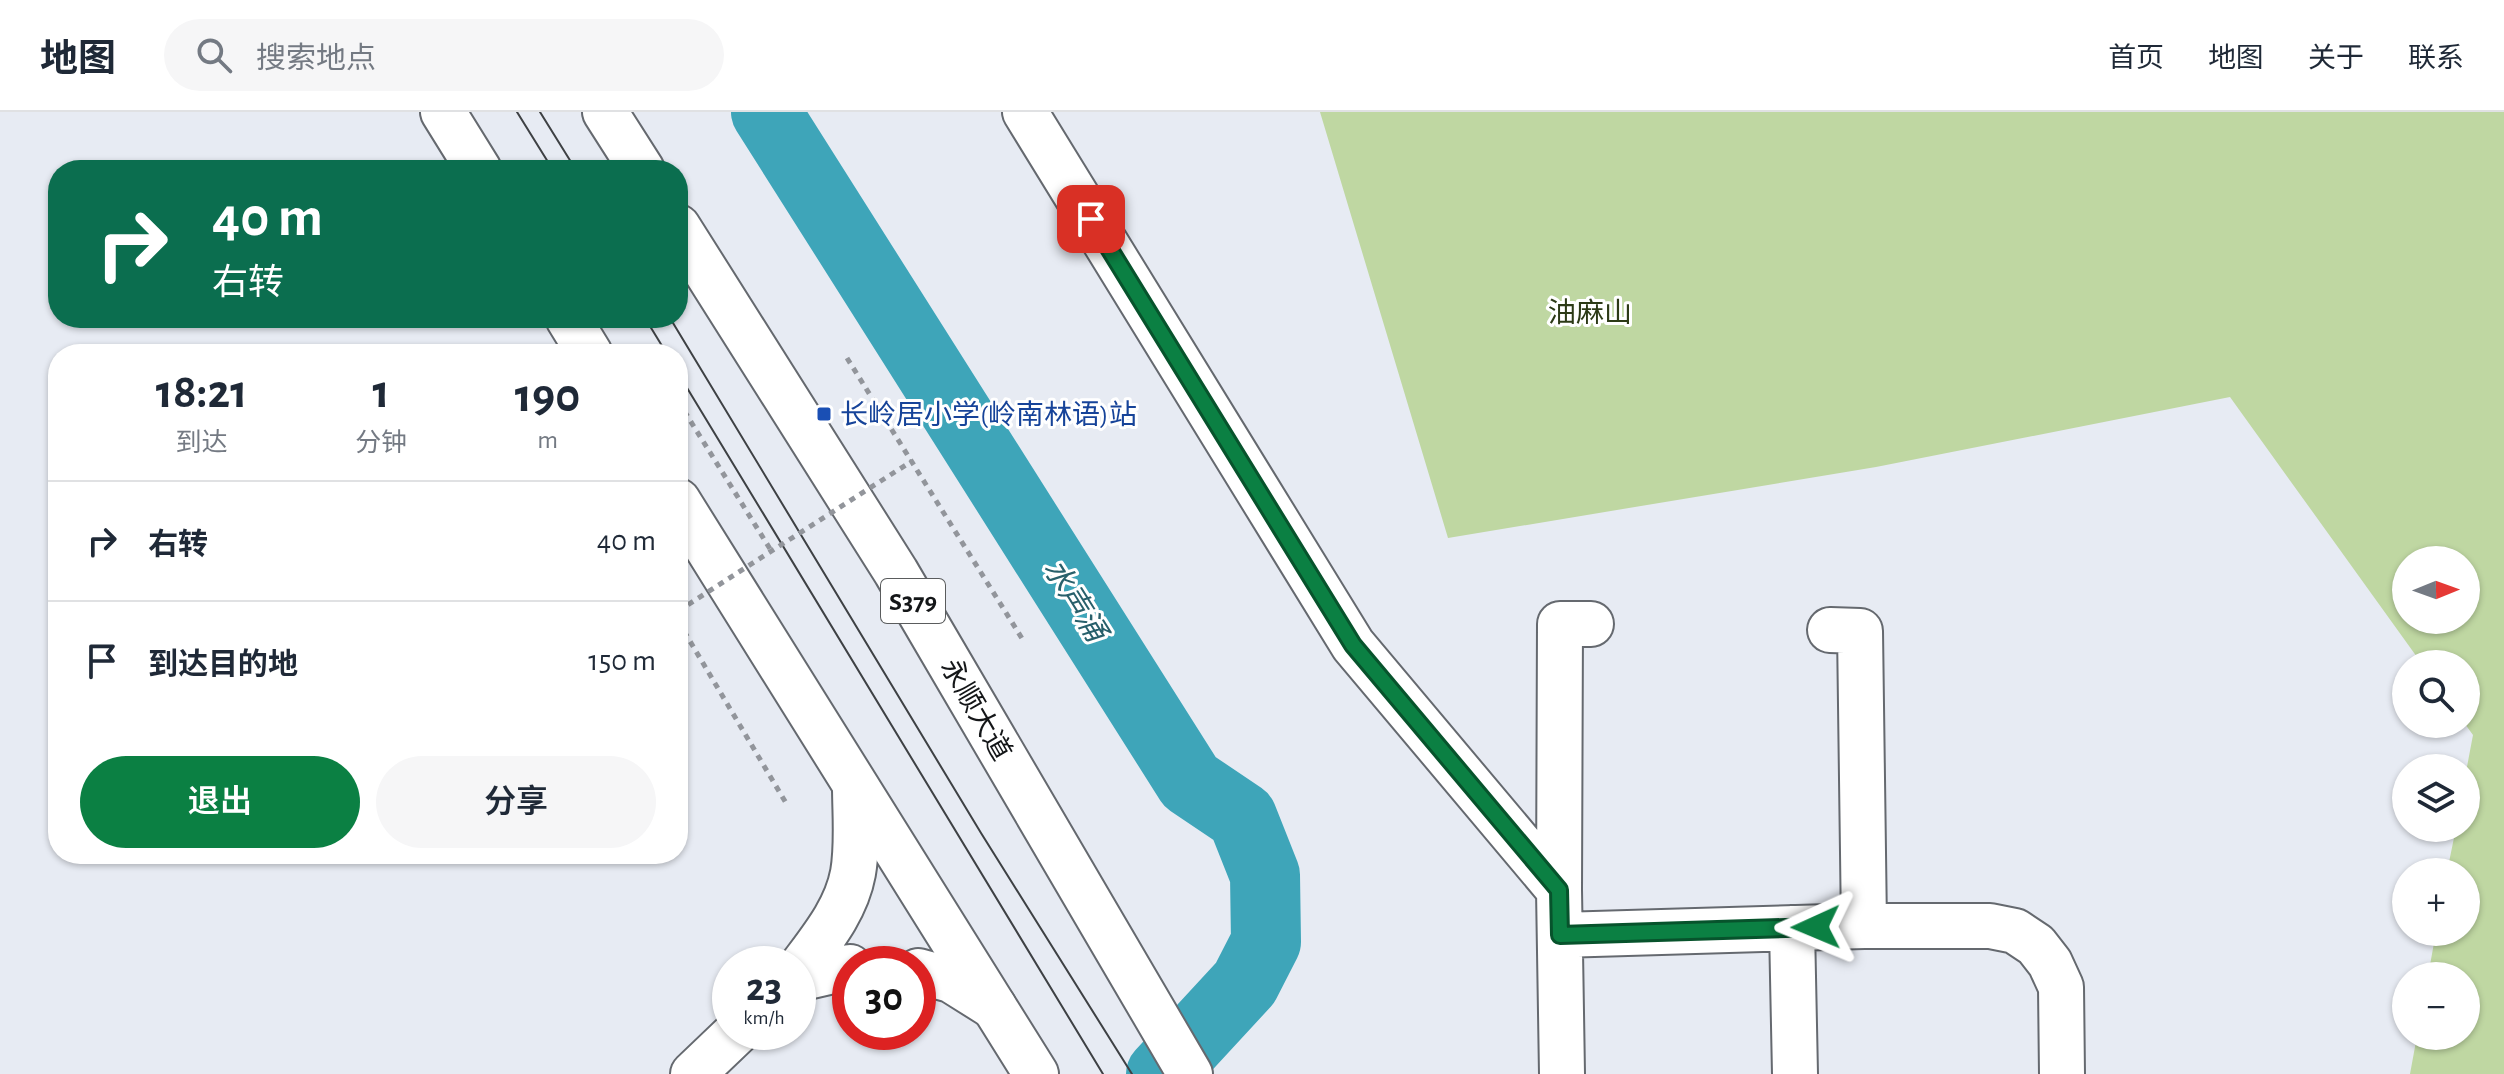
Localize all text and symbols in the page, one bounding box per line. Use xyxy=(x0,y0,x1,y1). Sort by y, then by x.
search box xyxy=(164,19,724,91)
icon: search xyxy=(192,33,236,77)
text: 地图 xyxy=(40,41,116,79)
text: 搜索地点 xyxy=(256,44,376,74)
text: 首页 xyxy=(2108,45,2164,73)
text: 地图 xyxy=(2208,45,2264,73)
text: 关于 xyxy=(2308,45,2364,73)
text: 联系 xyxy=(2408,45,2464,73)
pin xyxy=(1057,185,1125,253)
text: 40 m xyxy=(212,190,323,246)
icon: right xyxy=(80,192,184,296)
icon: arrive xyxy=(1069,197,1113,241)
text: 右转 xyxy=(212,265,284,301)
park label: 油麻山 xyxy=(1548,298,1632,328)
text: 18:21 xyxy=(156,369,247,417)
text: 1 xyxy=(373,369,390,417)
text: 190 xyxy=(515,373,580,421)
place label: 长岭居小学(岭南林语)站 xyxy=(840,400,1137,430)
marker: 长岭居小学(岭南林语)站 xyxy=(815,405,833,423)
text: m xyxy=(537,427,558,453)
text: 到达 xyxy=(176,430,228,456)
text: 分钟 xyxy=(355,430,407,456)
icon: right xyxy=(80,519,124,563)
text: 40 m xyxy=(597,526,656,556)
text: 右转 xyxy=(148,530,208,560)
north arrow xyxy=(2392,546,2480,634)
map controls xyxy=(2392,546,2480,1050)
water label: 水声涌 xyxy=(1038,553,1114,649)
road number: S379 xyxy=(881,579,945,623)
icon: arrive xyxy=(80,639,124,683)
text: 150 m xyxy=(588,646,656,676)
text: 到达目的地 xyxy=(148,650,298,680)
button: search xyxy=(2392,650,2480,738)
street label: 永顺大道 xyxy=(935,653,1017,766)
button: layers xyxy=(2392,754,2480,842)
button: 退出 xyxy=(80,756,360,848)
button: 分享 xyxy=(376,756,656,848)
button: + xyxy=(2392,858,2480,946)
position arrow xyxy=(1774,885,1858,969)
speed limit sign: 30 xyxy=(832,946,936,1050)
button: − xyxy=(2392,962,2480,1050)
text: 23 xyxy=(746,968,782,1008)
text: km/h xyxy=(743,1008,785,1028)

